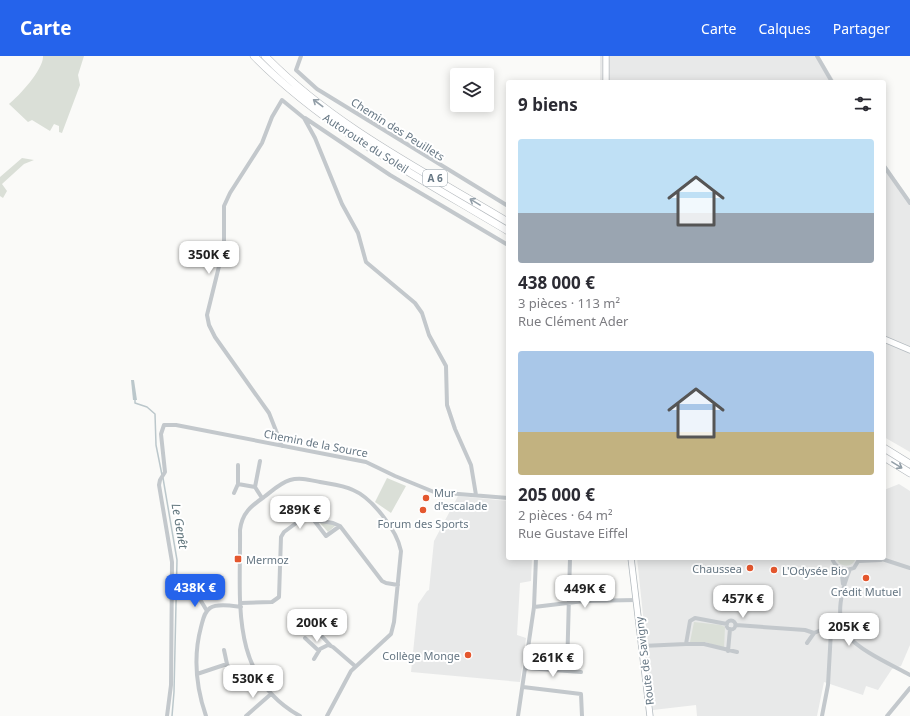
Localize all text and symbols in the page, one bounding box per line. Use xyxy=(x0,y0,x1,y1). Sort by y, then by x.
text: Carte xyxy=(20,15,72,41)
text: Carte xyxy=(701,19,737,38)
text: Calques xyxy=(759,19,811,38)
text: Partager xyxy=(833,19,890,38)
map controls xyxy=(450,68,494,112)
button: layers xyxy=(450,68,494,112)
text: 9 biens xyxy=(518,93,578,116)
icon: filters xyxy=(852,93,874,115)
street label: Chemin des Peuillets xyxy=(348,94,448,164)
one-way arrow xyxy=(313,99,324,107)
street label: Autoroute du Soleil xyxy=(320,110,412,176)
icon: home xyxy=(660,165,732,237)
road number: A 6 xyxy=(423,170,447,186)
one-way arrow xyxy=(469,197,481,205)
pin: 350K € xyxy=(176,241,242,275)
text: 350K € xyxy=(188,245,230,263)
text: 438 000 € xyxy=(518,271,595,294)
text: 3 pièces · 113 m² xyxy=(518,294,620,312)
text: Rue Clément Ader xyxy=(518,312,628,330)
icon: home xyxy=(660,377,732,449)
street label: Chemin de la Source xyxy=(263,426,369,460)
one-way arrow xyxy=(891,461,902,469)
text: 205 000 € xyxy=(518,483,595,506)
place label: Mur d'escalade xyxy=(434,485,487,513)
marker: Mur d'escalade xyxy=(421,493,431,503)
pin: 289K € xyxy=(267,496,333,530)
text: 289K € xyxy=(279,500,321,518)
water label: Le Genêt xyxy=(168,502,193,551)
marker: Forum des Sports xyxy=(418,505,428,515)
text: 2 pièces · 64 m² xyxy=(518,506,613,524)
place label: Forum des Sports xyxy=(377,516,469,531)
text: Rue Gustave Eiffel xyxy=(518,524,628,542)
place label: Mermoz xyxy=(246,552,289,567)
marker: Mermoz xyxy=(233,554,243,564)
place label: Chaussea xyxy=(692,561,742,576)
marker: Chaussea xyxy=(745,563,755,573)
place label: L'Odysée Bio xyxy=(782,563,848,578)
marker: L'Odysée Bio xyxy=(769,565,779,575)
marker: Crédit Mutuel xyxy=(861,573,871,583)
pin: 438K € xyxy=(162,574,228,608)
pin: 449K € xyxy=(552,575,618,609)
text: 438K € xyxy=(174,578,216,596)
text: 449K € xyxy=(564,579,606,597)
place label: Crédit Mutuel xyxy=(831,584,901,599)
pin: 457K € xyxy=(710,585,776,619)
text: 457K € xyxy=(722,589,764,607)
pin: 200K € xyxy=(284,609,350,643)
text: 200K € xyxy=(296,613,338,631)
pin: 205K € xyxy=(816,613,882,647)
street label: Route de Savigny xyxy=(631,616,657,706)
text: 205K € xyxy=(828,617,870,635)
pin: 261K € xyxy=(520,644,586,678)
place label: Collège Monge xyxy=(382,648,460,663)
text: 261K € xyxy=(532,648,574,666)
marker: Collège Monge xyxy=(463,650,473,660)
pin: 530K € xyxy=(220,665,286,699)
text: 530K € xyxy=(232,669,274,687)

